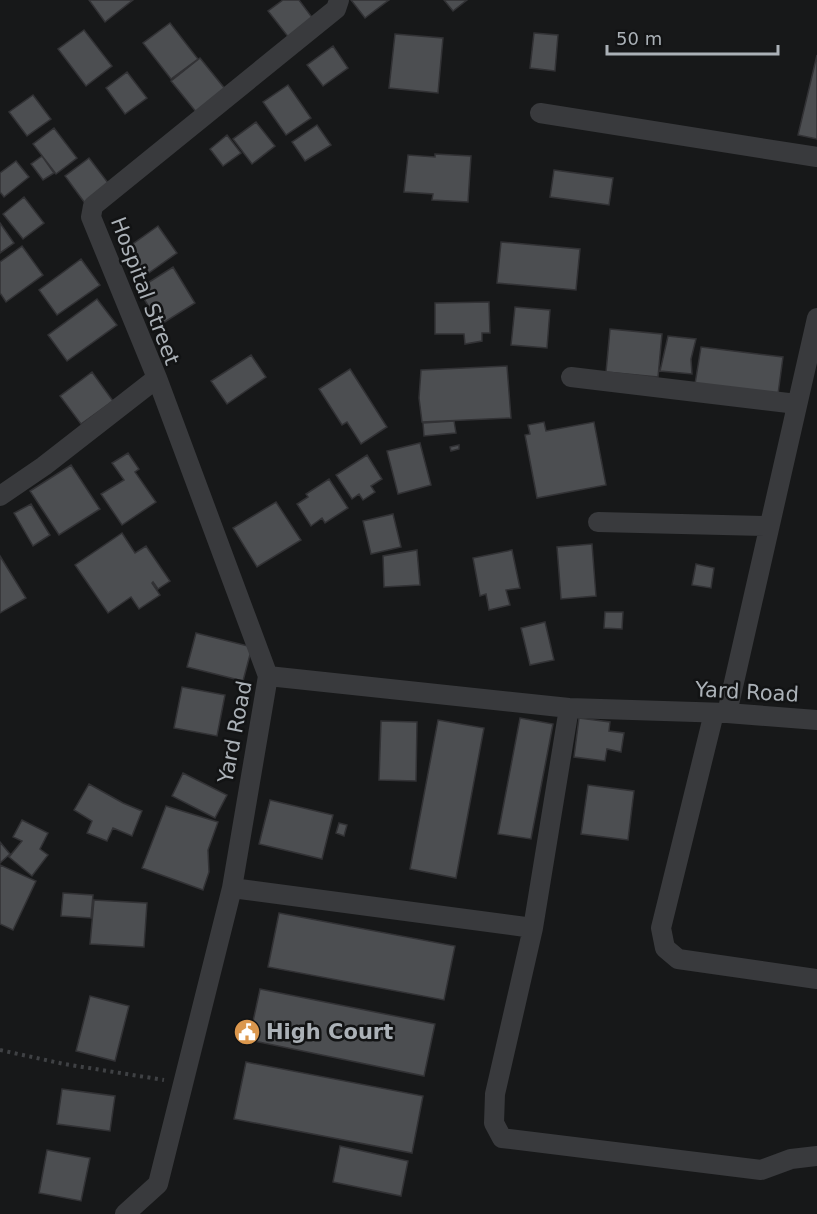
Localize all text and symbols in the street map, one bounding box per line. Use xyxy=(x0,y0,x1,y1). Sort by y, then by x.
scale bar xyxy=(607,18,778,56)
text: 50 m xyxy=(616,28,662,49)
street label: Hospital Street xyxy=(106,214,184,368)
street label: Yard Road xyxy=(694,677,799,707)
street label: Yard Road xyxy=(213,679,257,786)
public building icon: High Court xyxy=(232,1017,262,1047)
place label: High Court xyxy=(266,1020,393,1044)

